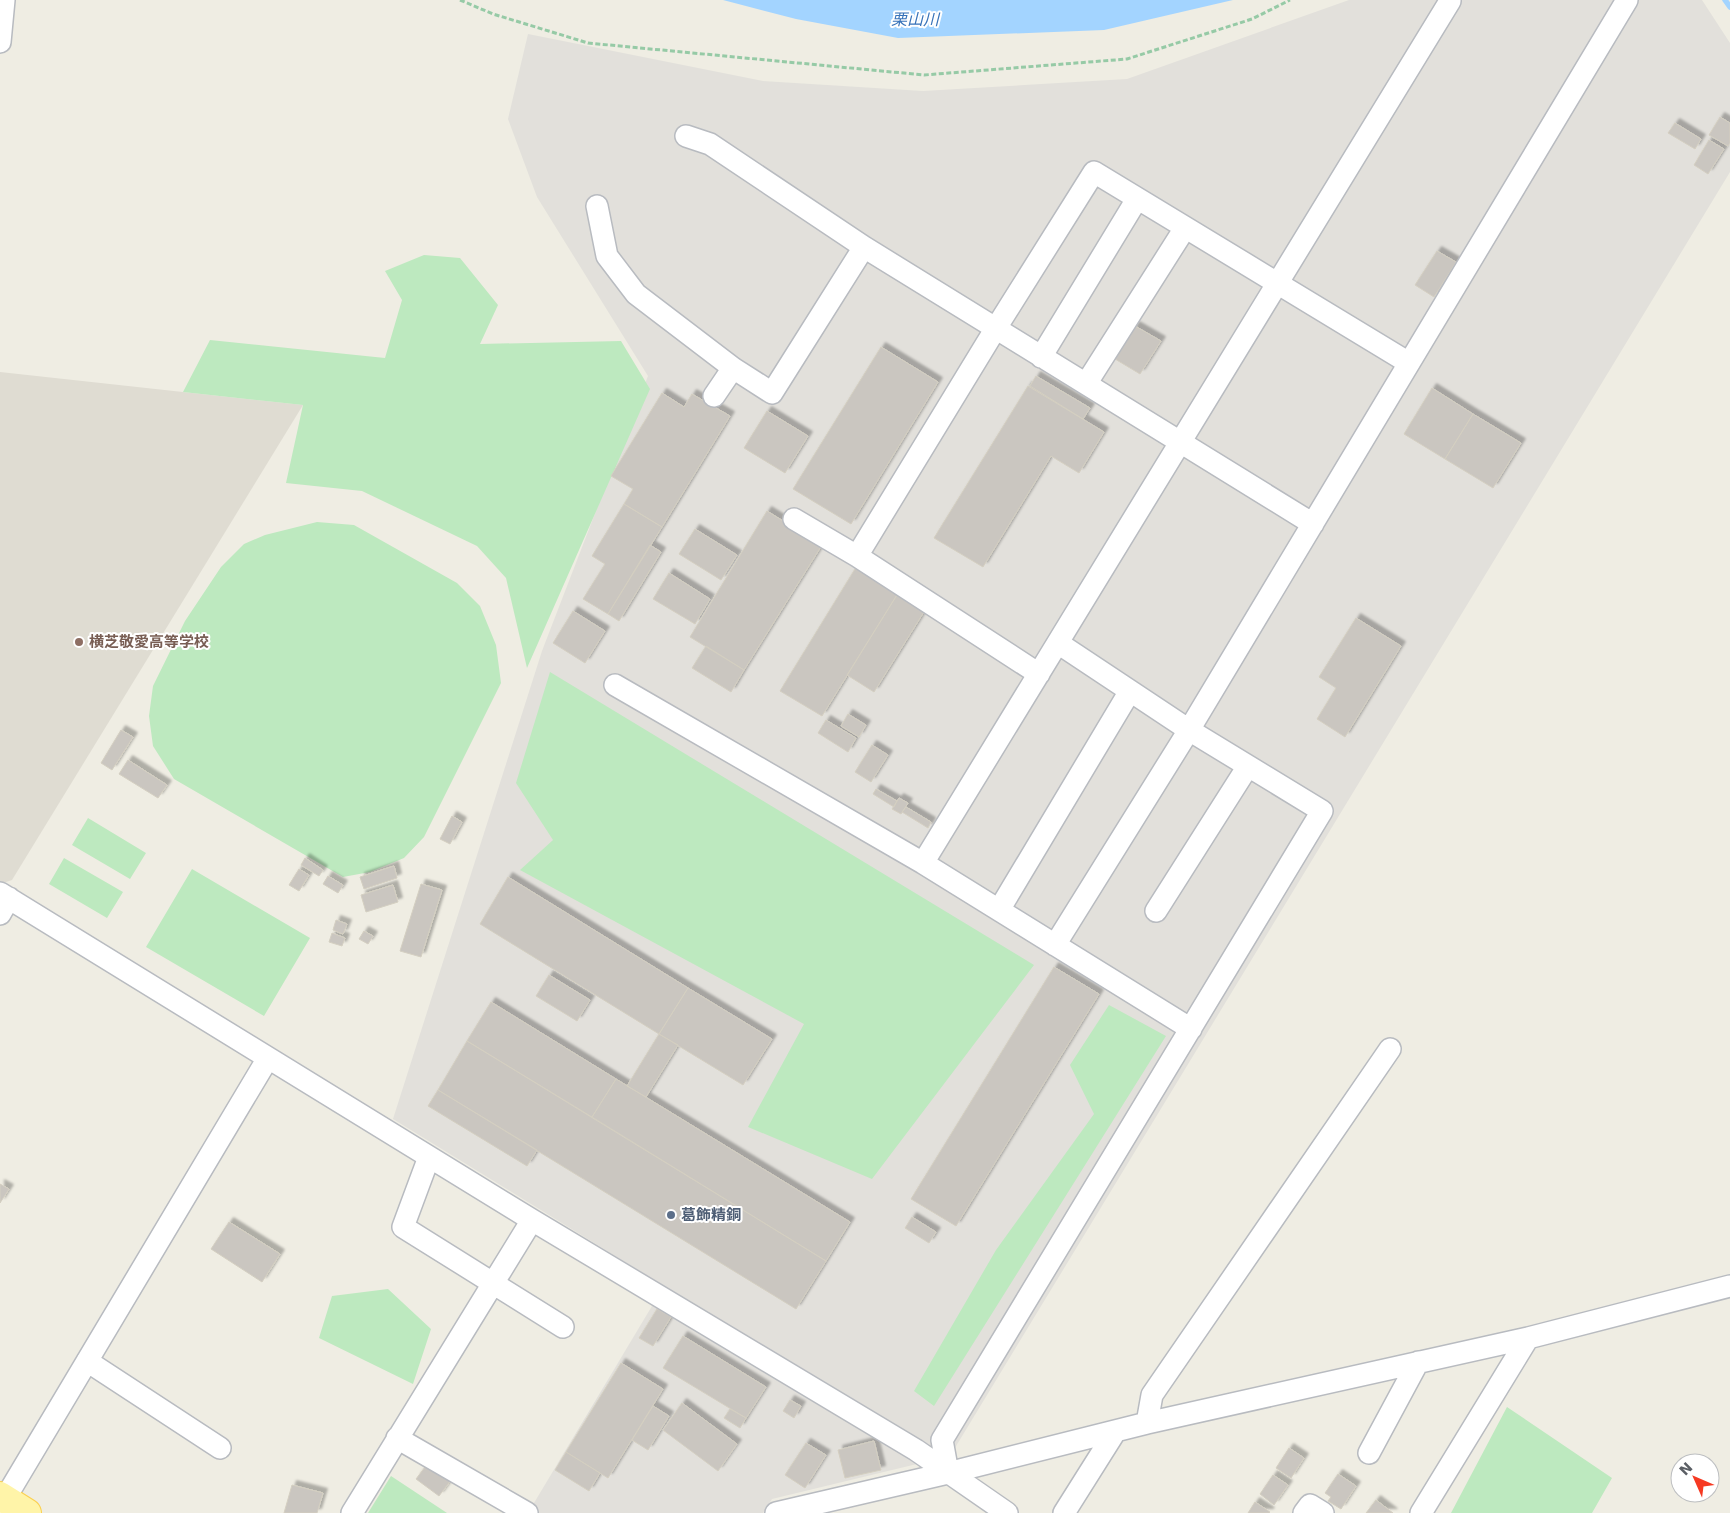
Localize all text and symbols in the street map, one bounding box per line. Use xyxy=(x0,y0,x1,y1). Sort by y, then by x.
water label: 栗山川 xyxy=(891,10,941,29)
place label: 横芝敬愛高等学校 xyxy=(89,633,209,651)
marker: 横芝敬愛高等学校 xyxy=(73,636,85,648)
place label: 葛飾精銅 xyxy=(681,1206,741,1224)
marker: 葛飾精銅 xyxy=(665,1209,677,1221)
north arrow xyxy=(1670,1453,1720,1503)
text: N xyxy=(1676,1459,1696,1479)

